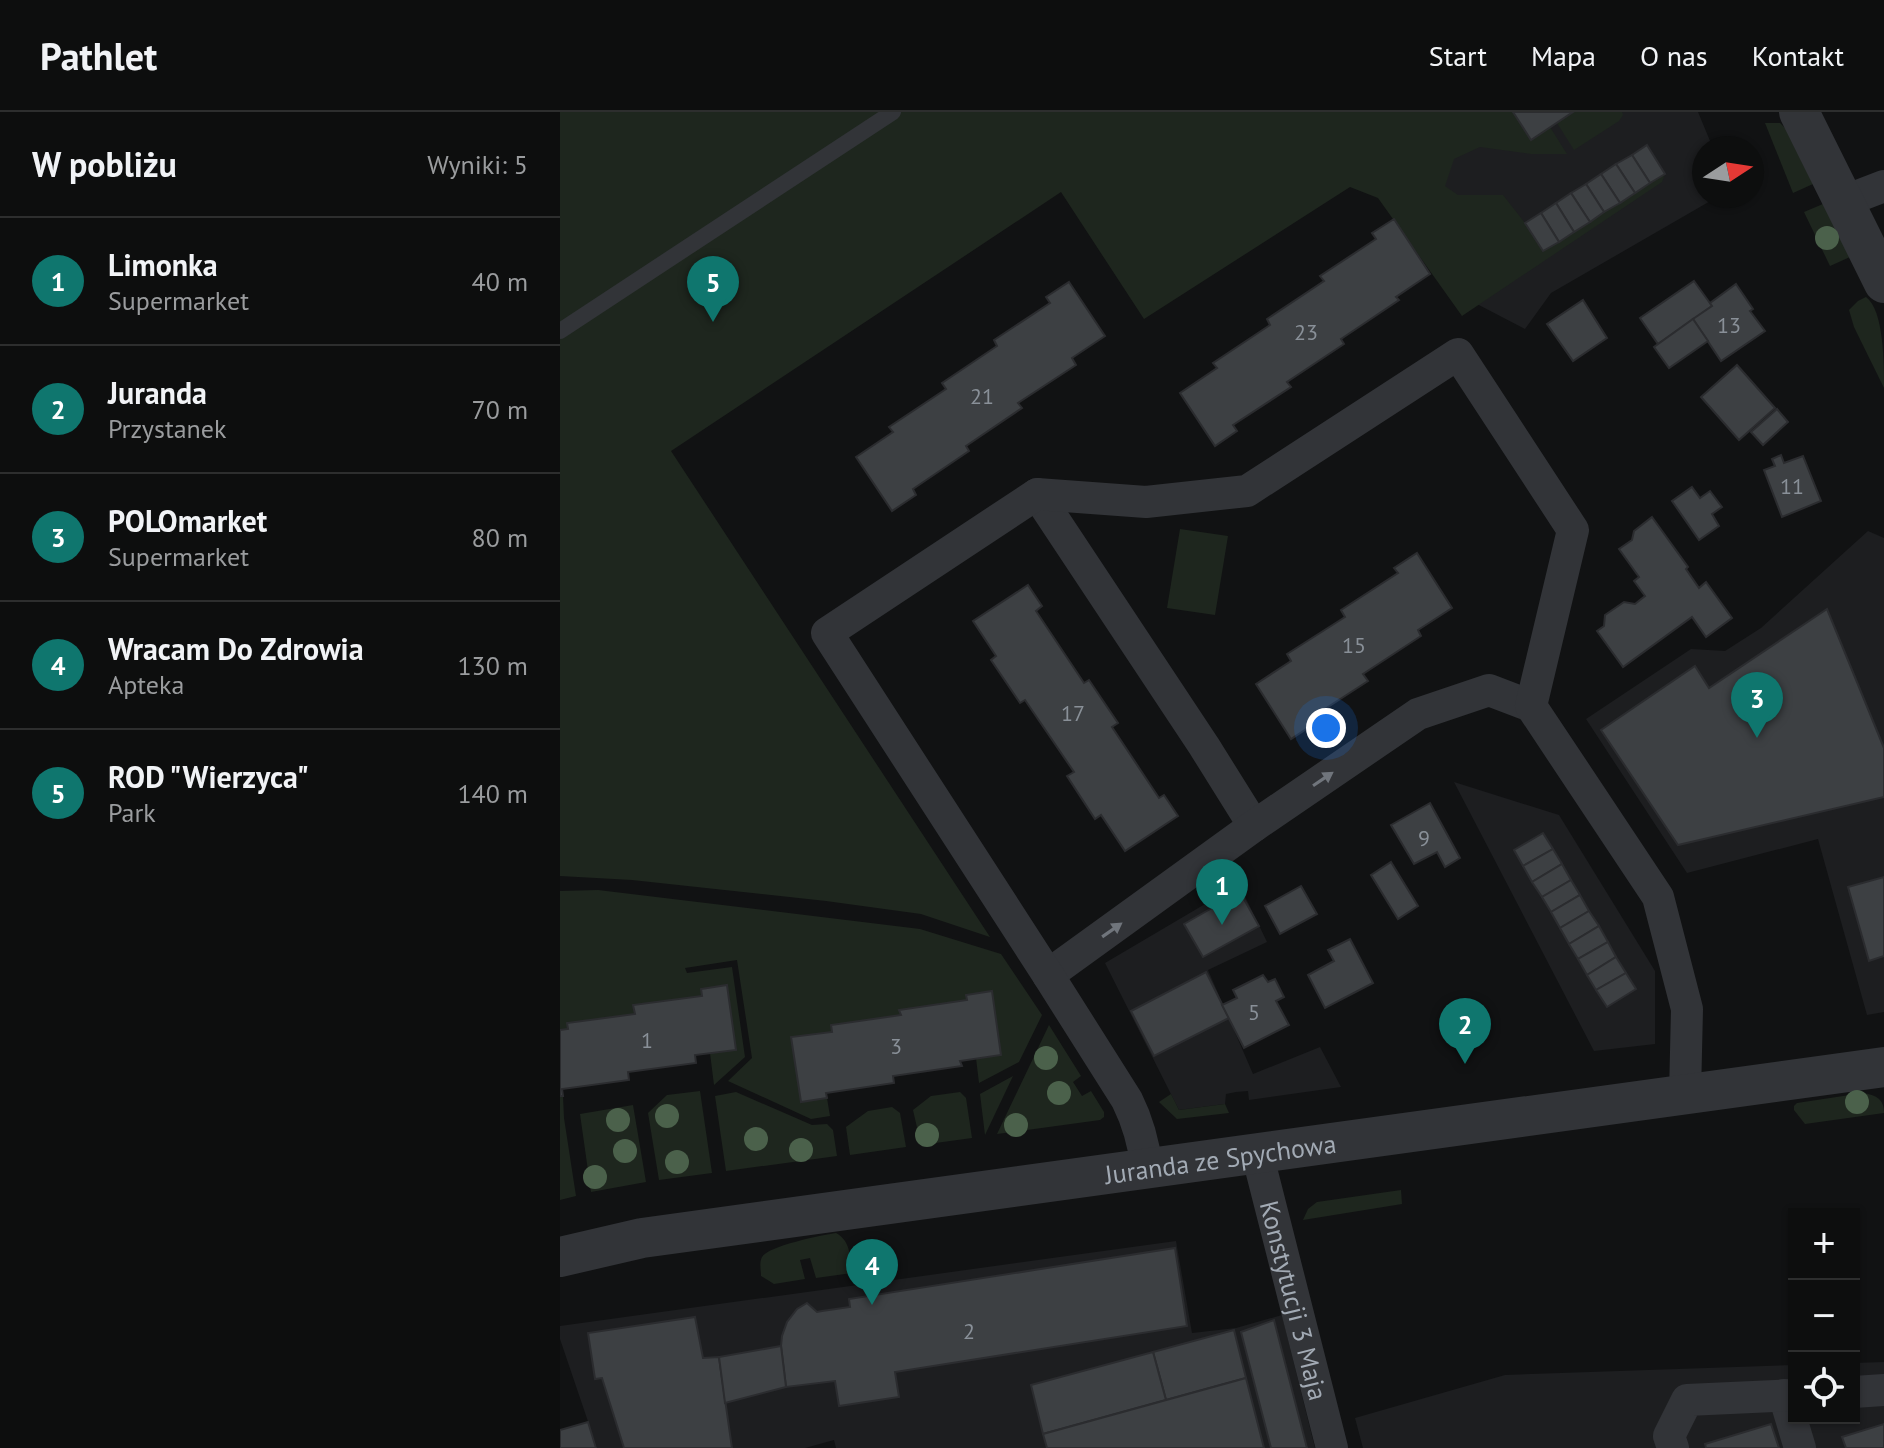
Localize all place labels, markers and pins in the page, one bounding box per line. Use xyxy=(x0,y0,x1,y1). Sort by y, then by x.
pin: 5 xyxy=(687,256,739,322)
pin: 3 xyxy=(1731,672,1783,738)
pin: 1 xyxy=(1196,859,1248,925)
pin: 2 xyxy=(1439,998,1491,1064)
pin: 4 xyxy=(846,1239,898,1305)

